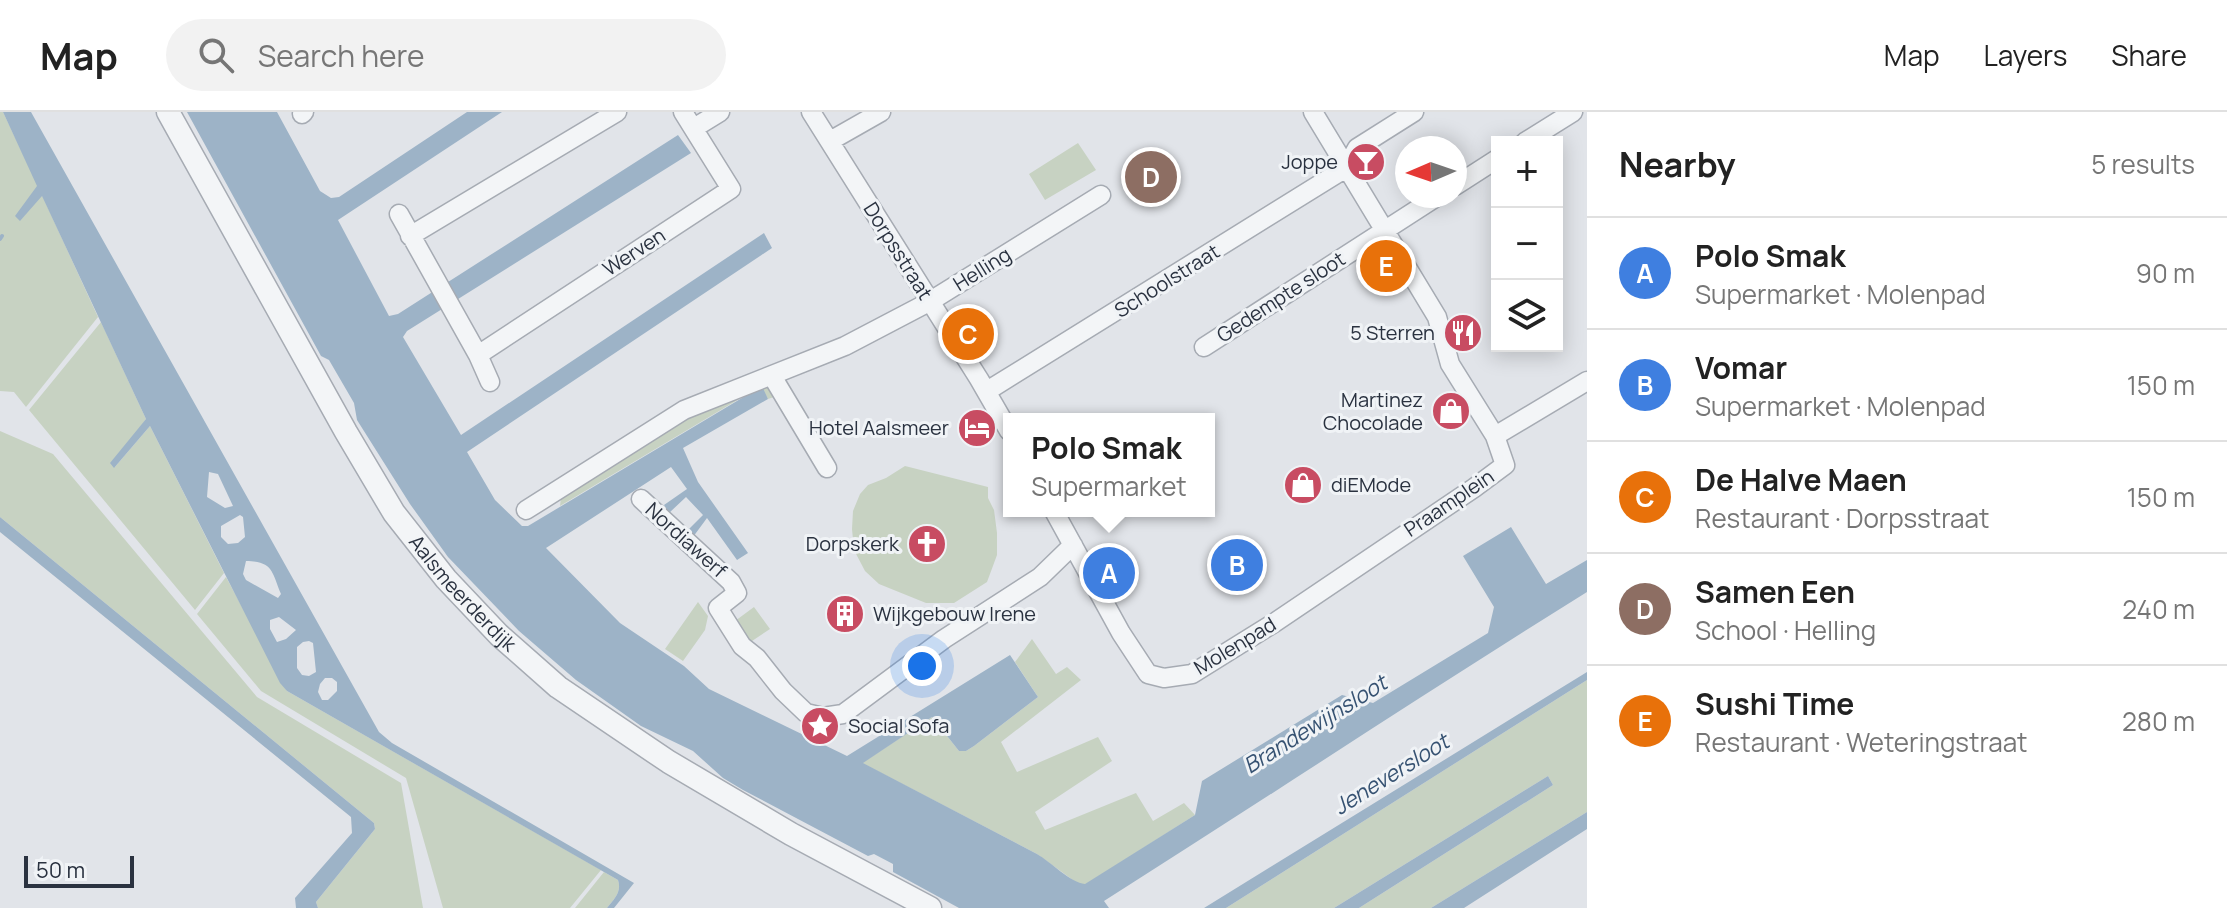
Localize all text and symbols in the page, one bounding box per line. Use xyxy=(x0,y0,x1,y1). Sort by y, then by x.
search box xyxy=(166,19,726,91)
text: Map xyxy=(40,29,118,81)
icon: search xyxy=(194,33,238,77)
text: Search here xyxy=(258,35,425,76)
text: Map xyxy=(1884,36,1940,74)
text: Layers xyxy=(1984,36,2067,74)
text: Share xyxy=(2111,36,2187,74)
north arrow xyxy=(1395,136,1467,208)
map controls xyxy=(1491,136,1563,352)
button: + xyxy=(1491,136,1563,208)
bar icon: Joppe xyxy=(1345,141,1387,183)
text: Nearby xyxy=(1619,141,1735,187)
text: 5 results xyxy=(2091,146,2195,182)
pin: D xyxy=(1125,147,1177,207)
place label: Joppe xyxy=(1282,148,1338,175)
street label: Dorpsstraat xyxy=(858,197,939,305)
button: − xyxy=(1491,208,1563,280)
street label: Werven xyxy=(597,221,670,282)
text: Polo Smak xyxy=(1695,235,1846,276)
pin: E xyxy=(1360,236,1412,296)
street label: Schoolstraat xyxy=(1109,238,1224,324)
street label: Helling xyxy=(948,240,1016,297)
street label: Gedempte sloot xyxy=(1211,245,1350,348)
text: A xyxy=(1636,255,1654,291)
text: 90 m xyxy=(2136,255,2195,291)
text: Supermarket · Molenpad xyxy=(1695,276,1986,312)
button: layers xyxy=(1491,280,1563,352)
pin: C xyxy=(942,304,994,364)
restaurant icon: 5 Sterren xyxy=(1442,312,1484,354)
place label: 5 Sterren xyxy=(1350,319,1435,346)
text: Vomar xyxy=(1695,347,1787,388)
text: B xyxy=(1637,367,1653,403)
text: 150 m xyxy=(2127,367,2195,403)
place label: Martinez Chocolade xyxy=(1323,386,1423,436)
text: Supermarket · Molenpad xyxy=(1695,388,1986,424)
shop icon: Martinez Chocolade xyxy=(1430,390,1472,432)
hotel icon: Hotel Aalsmeer xyxy=(956,407,998,449)
popup xyxy=(1003,413,1215,517)
place label: Hotel Aalsmeer xyxy=(809,414,949,441)
text: Polo Smak xyxy=(1031,427,1182,468)
text: De Halve Maen xyxy=(1695,459,1907,500)
street label: Praamplein xyxy=(1399,463,1499,543)
shop icon: diEMode xyxy=(1282,464,1324,506)
text: Supermarket xyxy=(1031,468,1187,504)
place label: diEMode xyxy=(1331,471,1411,498)
text: C xyxy=(1635,479,1655,515)
text: 150 m xyxy=(2127,479,2195,515)
street label: Nordiawerf xyxy=(640,496,733,583)
text: Restaurant · Dorpsstraat xyxy=(1695,500,1989,536)
church icon: Dorpskerk xyxy=(906,523,948,565)
street label: Aalsmeerderdijk xyxy=(403,529,523,658)
place label: Dorpskerk xyxy=(806,530,900,557)
pin: B xyxy=(1211,535,1263,595)
pin: A xyxy=(1083,543,1135,603)
text: Samen Een xyxy=(1695,571,1855,612)
text: D xyxy=(1636,591,1654,627)
text: 240 m xyxy=(2122,591,2195,627)
building icon: Wijkgebouw Irene xyxy=(824,593,866,635)
place label: Wijkgebouw Irene xyxy=(873,600,1036,627)
street label: Molenpad xyxy=(1189,610,1281,681)
text: School · Helling xyxy=(1695,612,1876,648)
your location xyxy=(902,646,942,686)
water label: Brandewijnsloot xyxy=(1238,667,1394,780)
text: Sushi Time xyxy=(1695,683,1854,724)
text: E xyxy=(1637,703,1653,739)
text: 280 m xyxy=(2122,703,2195,739)
place icon: Social Sofa xyxy=(799,705,841,747)
place label: Social Sofa xyxy=(848,712,949,739)
text: Restaurant · Weteringstraat xyxy=(1695,724,2028,760)
water label: Jeneversloot xyxy=(1328,725,1456,821)
scale bar xyxy=(24,852,134,888)
text: 50 m xyxy=(36,855,85,885)

